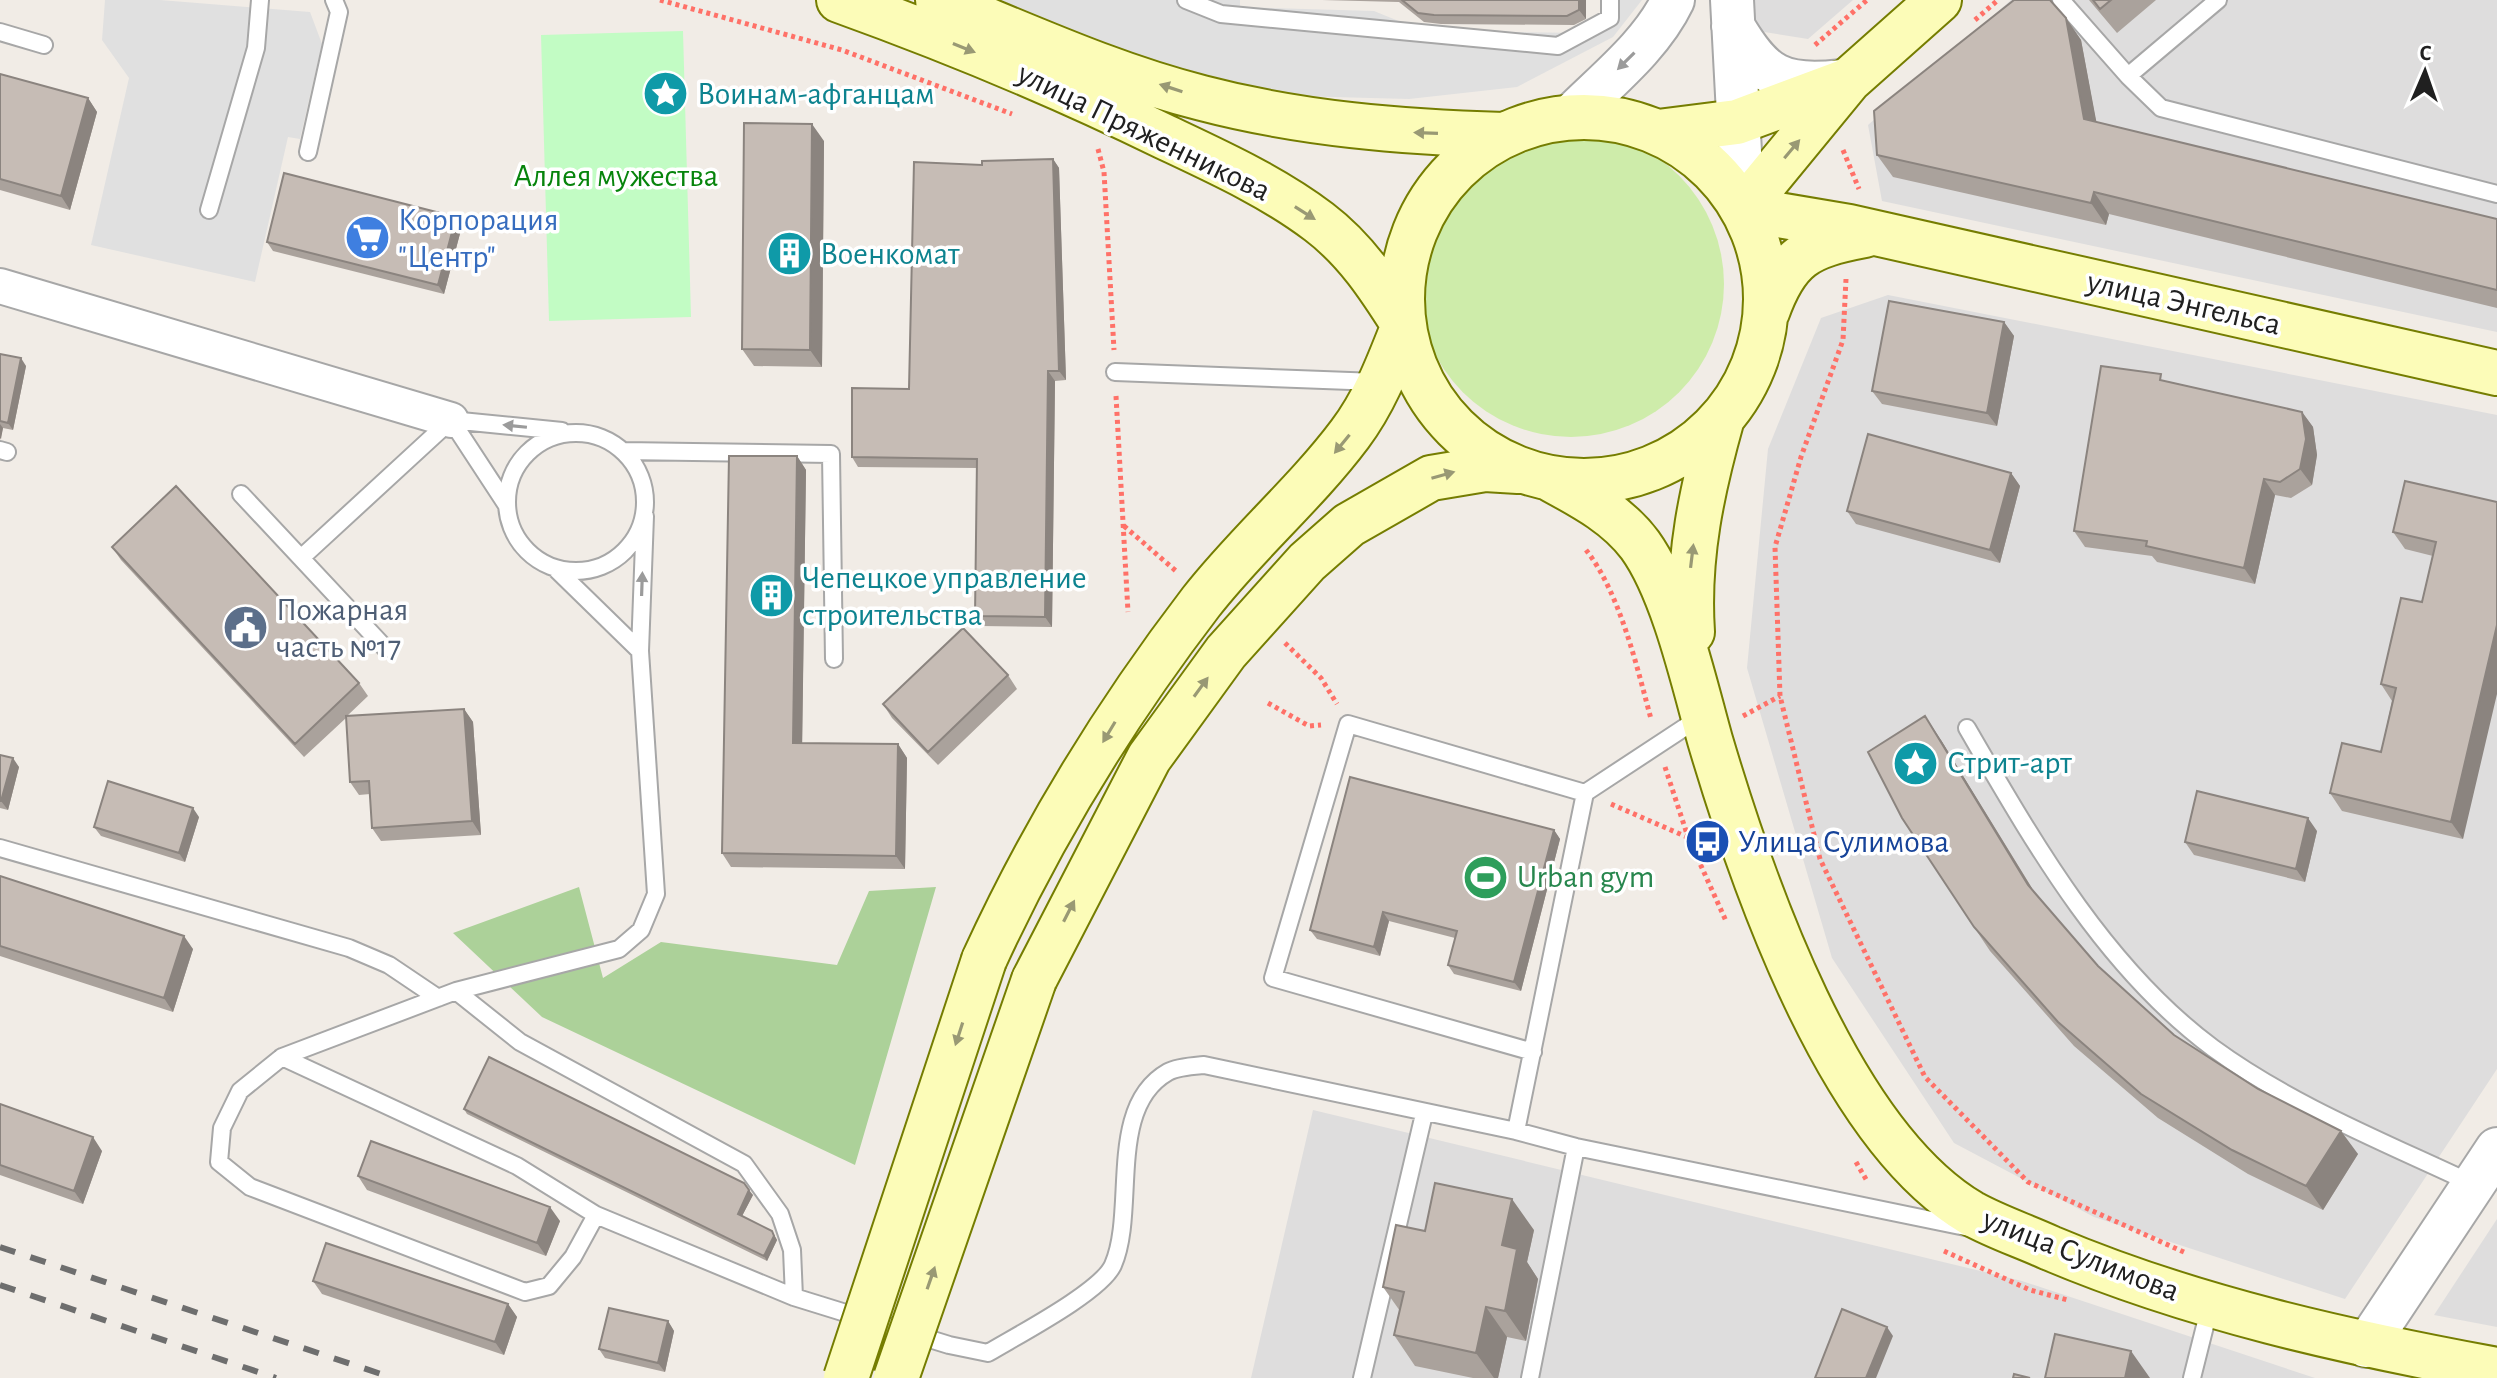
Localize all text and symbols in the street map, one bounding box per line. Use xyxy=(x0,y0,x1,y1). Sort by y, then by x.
north arrow xyxy=(2385,32,2465,112)
one-way arrow xyxy=(952,42,976,55)
text: С xyxy=(2419,42,2432,64)
one-way arrow xyxy=(1617,52,1636,70)
street label: улица Пряженникова xyxy=(1012,56,1275,207)
place icon: Воинам-афганцам xyxy=(642,70,690,118)
place label: Воинам-афганцам xyxy=(697,78,935,110)
one-way arrow xyxy=(1159,82,1183,94)
one-way arrow xyxy=(1413,126,1438,139)
one-way arrow xyxy=(1783,139,1800,159)
park label: Аллея мужества xyxy=(514,160,719,192)
place label: Корпорация "Центр" xyxy=(398,204,559,273)
one-way arrow xyxy=(1294,206,1316,220)
supermarket icon: Корпорация "Центр" xyxy=(343,214,391,262)
building icon: Военкомат xyxy=(765,230,813,278)
place label: Военкомат xyxy=(820,238,960,270)
street label: улица Энгельса xyxy=(2083,265,2284,341)
one-way arrow xyxy=(502,420,527,433)
one-way arrow xyxy=(1335,434,1351,454)
one-way arrow xyxy=(1430,469,1455,481)
one-way arrow xyxy=(1686,543,1699,568)
place label: Чепецкое управление строительства xyxy=(802,562,1087,631)
one-way arrow xyxy=(636,571,649,596)
building icon: Чепецкое управление строительства xyxy=(747,572,795,620)
place label: Пожарная часть №17 xyxy=(276,594,408,663)
public building icon: Пожарная часть №17 xyxy=(221,604,269,652)
one-way arrow xyxy=(1193,677,1208,698)
one-way arrow xyxy=(1102,721,1116,743)
place icon: Стрит-арт xyxy=(1892,739,1940,787)
place label: Стрит-арт xyxy=(1947,747,2072,779)
bus stop icon: Улица Сулимова xyxy=(1683,818,1731,866)
place label: Улица Сулимова xyxy=(1738,826,1949,858)
sports icon: Urban gym xyxy=(1462,853,1510,901)
place label: Urban gym xyxy=(1517,861,1654,893)
one-way arrow xyxy=(1062,899,1076,922)
one-way arrow xyxy=(953,1023,965,1047)
street label: улица Сулимова xyxy=(1977,1202,2184,1307)
one-way arrow xyxy=(925,1266,937,1290)

